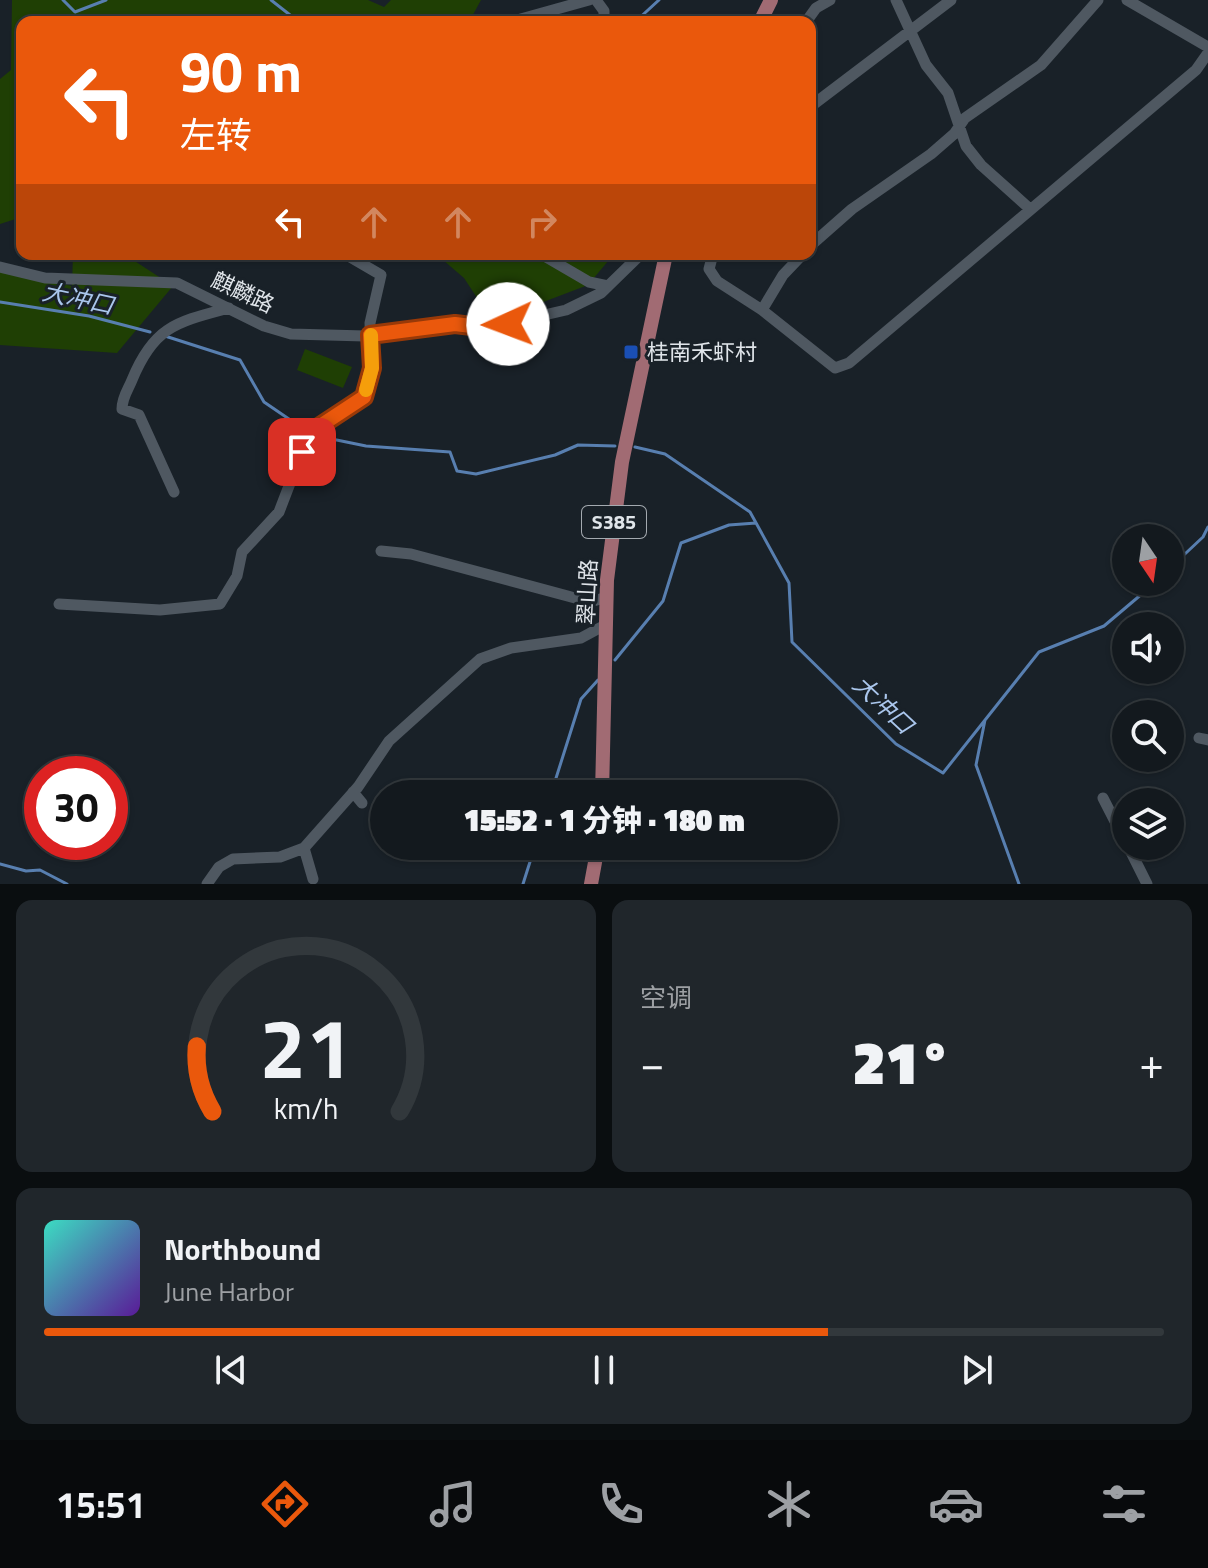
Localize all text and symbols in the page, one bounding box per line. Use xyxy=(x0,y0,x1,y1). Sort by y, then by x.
text: 90 m xyxy=(180,29,302,114)
icon: left xyxy=(48,48,152,152)
text: 左转 xyxy=(180,107,252,162)
icon: left xyxy=(268,200,312,244)
icon: ahead xyxy=(352,200,396,244)
icon: ahead xyxy=(436,200,480,244)
icon: right xyxy=(520,200,564,244)
street label: 麒麟路 xyxy=(206,263,280,321)
water label: 大冲口 xyxy=(39,273,119,324)
position arrow xyxy=(466,282,550,366)
place label: 桂南禾虾村 xyxy=(647,335,757,369)
marker: 桂南禾虾村 xyxy=(622,343,640,361)
pin xyxy=(268,418,336,486)
icon: arrive xyxy=(280,430,324,474)
road number: S385 xyxy=(582,506,646,538)
north arrow xyxy=(1112,524,1184,596)
map controls xyxy=(1112,524,1184,860)
street label: 翠山路 xyxy=(568,558,606,626)
button: sound xyxy=(1112,612,1184,684)
water label: 大冲口 xyxy=(845,667,924,743)
button: search xyxy=(1112,700,1184,772)
speed limit sign: 30 xyxy=(24,756,128,860)
button: layers xyxy=(1112,788,1184,860)
text: 15:52 · 1 分钟 · 180 m xyxy=(463,797,745,843)
text: 空调 xyxy=(640,978,692,1017)
text: 21 xyxy=(259,984,353,1110)
text: 21° xyxy=(853,1016,952,1107)
text: − xyxy=(640,1029,665,1096)
text: + xyxy=(1139,1029,1164,1096)
text: km/h xyxy=(274,1087,338,1130)
text: Northbound xyxy=(164,1226,321,1272)
text: June Harbor xyxy=(164,1272,294,1311)
icon: previous xyxy=(209,1348,253,1392)
icon: pause xyxy=(582,1348,626,1392)
icon: next xyxy=(955,1348,999,1392)
icon: directions xyxy=(257,1476,313,1532)
icon: music xyxy=(425,1476,481,1532)
icon: phone xyxy=(593,1476,649,1532)
icon: climate xyxy=(761,1476,817,1532)
icon: car xyxy=(928,1476,984,1532)
icon: filters xyxy=(1096,1476,1152,1532)
text: 15:51 xyxy=(56,1477,146,1532)

